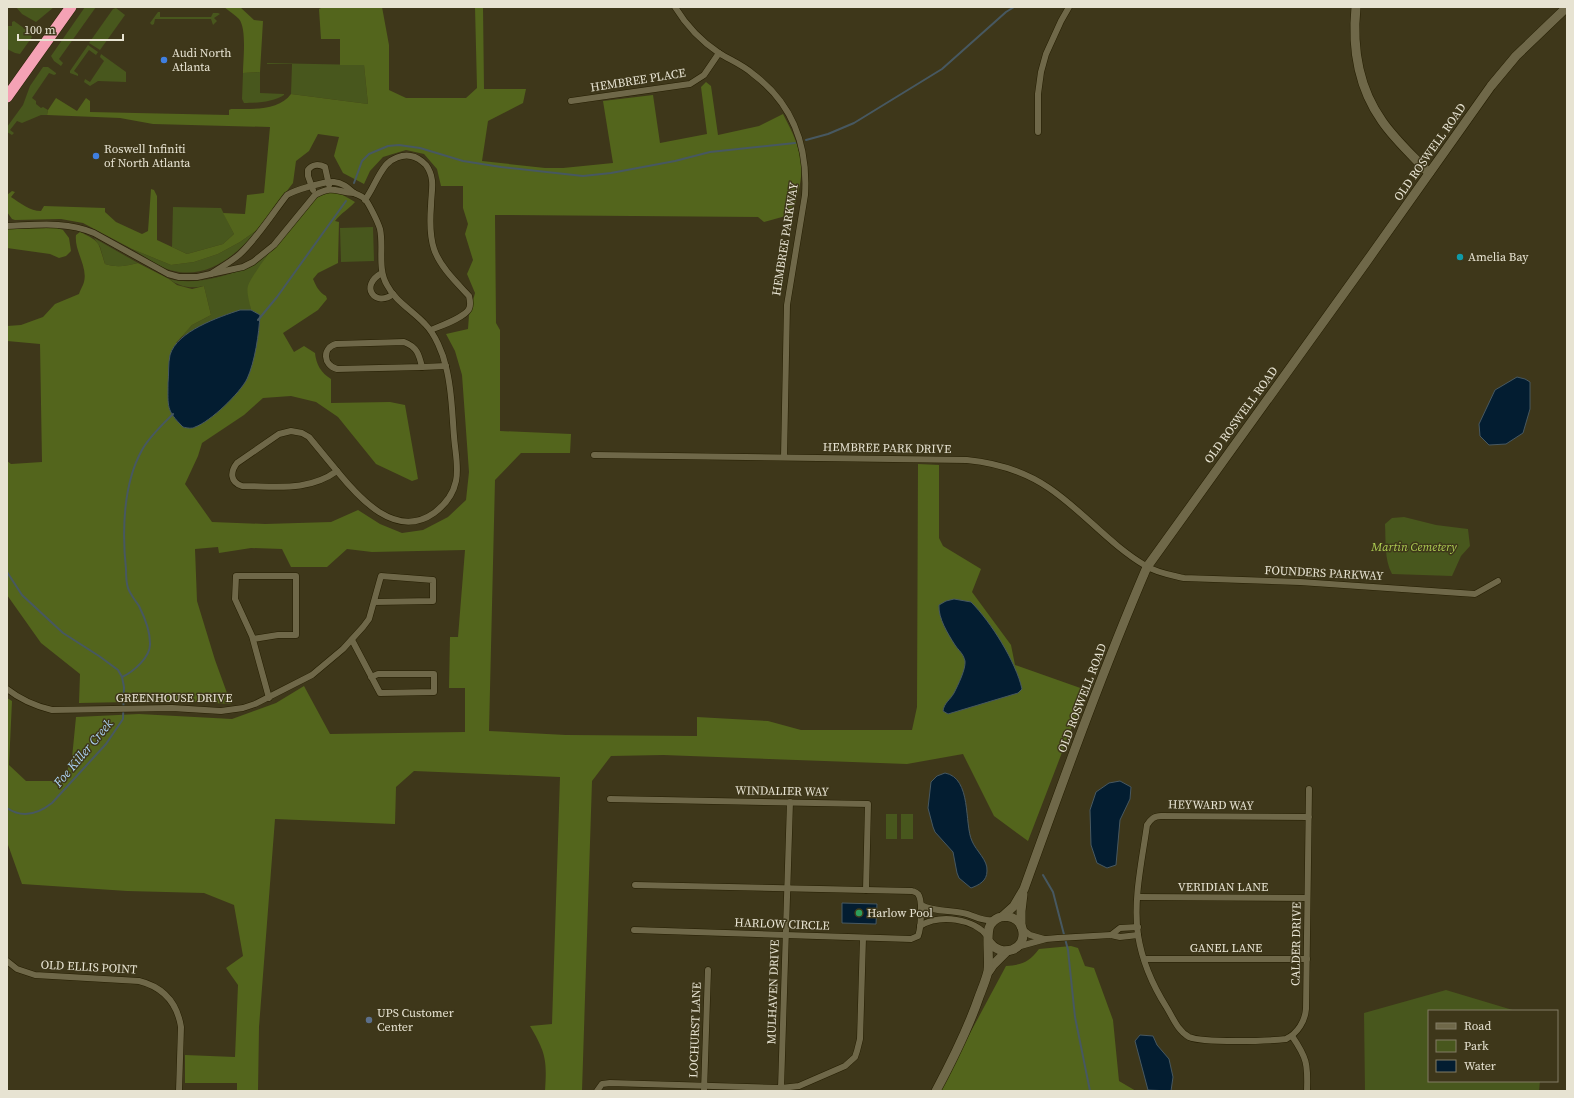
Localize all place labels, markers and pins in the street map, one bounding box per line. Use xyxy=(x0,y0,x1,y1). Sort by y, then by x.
place label: Audi North Atlanta xyxy=(172,45,231,75)
marker: Audi North Atlanta xyxy=(159,55,169,65)
place label: Roswell Infiniti of North Atlanta xyxy=(104,141,191,171)
marker: Roswell Infiniti of North Atlanta xyxy=(91,151,101,161)
place label: Amelia Bay xyxy=(1468,249,1529,265)
marker: Amelia Bay xyxy=(1455,252,1465,262)
place label: Harlow Pool xyxy=(867,905,933,921)
marker: Harlow Pool xyxy=(854,908,864,918)
place label: UPS Customer Center xyxy=(377,1005,454,1035)
marker: UPS Customer Center xyxy=(364,1015,374,1025)

